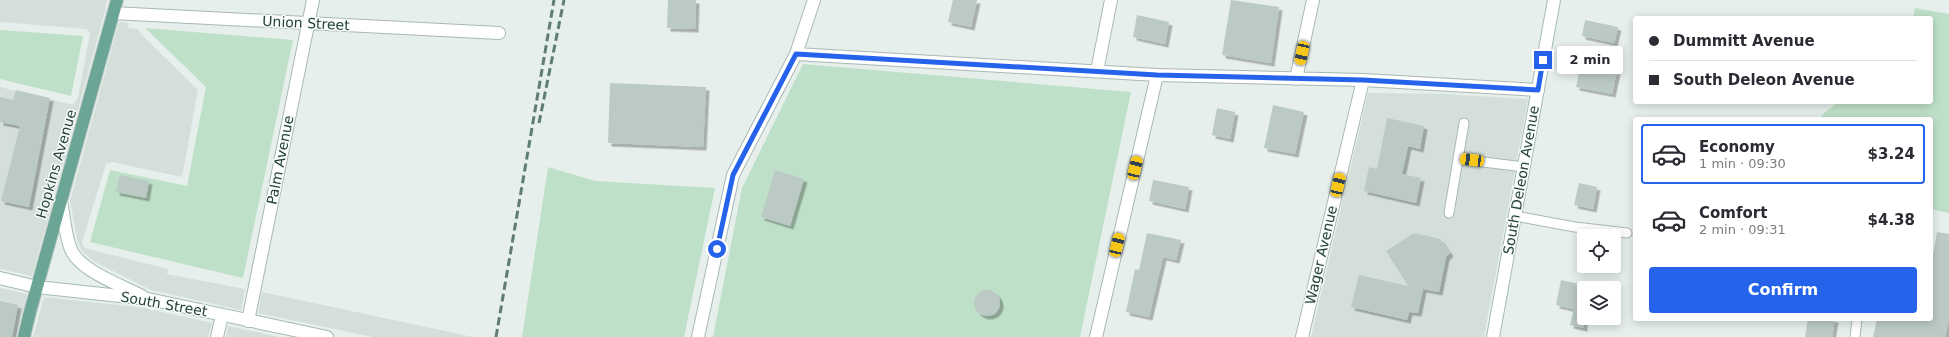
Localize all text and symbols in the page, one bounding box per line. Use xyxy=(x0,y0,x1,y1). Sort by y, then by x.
street label: Union Street xyxy=(262,13,351,33)
text: Dummitt Avenue xyxy=(1673,32,1815,50)
car xyxy=(1294,40,1310,66)
callout: 2 min xyxy=(1557,46,1623,74)
route end xyxy=(1534,51,1552,69)
text: 2 min xyxy=(1570,52,1610,67)
text: South Deleon Avenue xyxy=(1673,71,1855,89)
street label: South Deleon Avenue xyxy=(1500,104,1542,256)
street label: Hopkins Avenue xyxy=(33,108,79,220)
street label: Palm Avenue xyxy=(264,114,296,206)
icon: car xyxy=(1651,136,1687,172)
text: Economy xyxy=(1699,138,1775,156)
text: $3.24 xyxy=(1868,145,1915,163)
car xyxy=(1459,153,1485,167)
car xyxy=(1126,155,1144,181)
text: 1 min · 09:30 xyxy=(1699,156,1786,171)
car xyxy=(1329,172,1347,198)
icon: car xyxy=(1651,202,1687,238)
street label: Wager Avenue xyxy=(1302,204,1340,306)
text: Comfort xyxy=(1699,204,1767,222)
text: $4.38 xyxy=(1868,211,1915,229)
text: 2 min · 09:31 xyxy=(1699,222,1786,237)
map controls xyxy=(1577,229,1621,325)
button: locate xyxy=(1577,229,1621,273)
car xyxy=(1108,232,1126,258)
route start xyxy=(708,240,726,258)
button: Confirm xyxy=(1649,267,1917,313)
button: layers xyxy=(1577,281,1621,325)
street label: South Street xyxy=(119,289,209,320)

